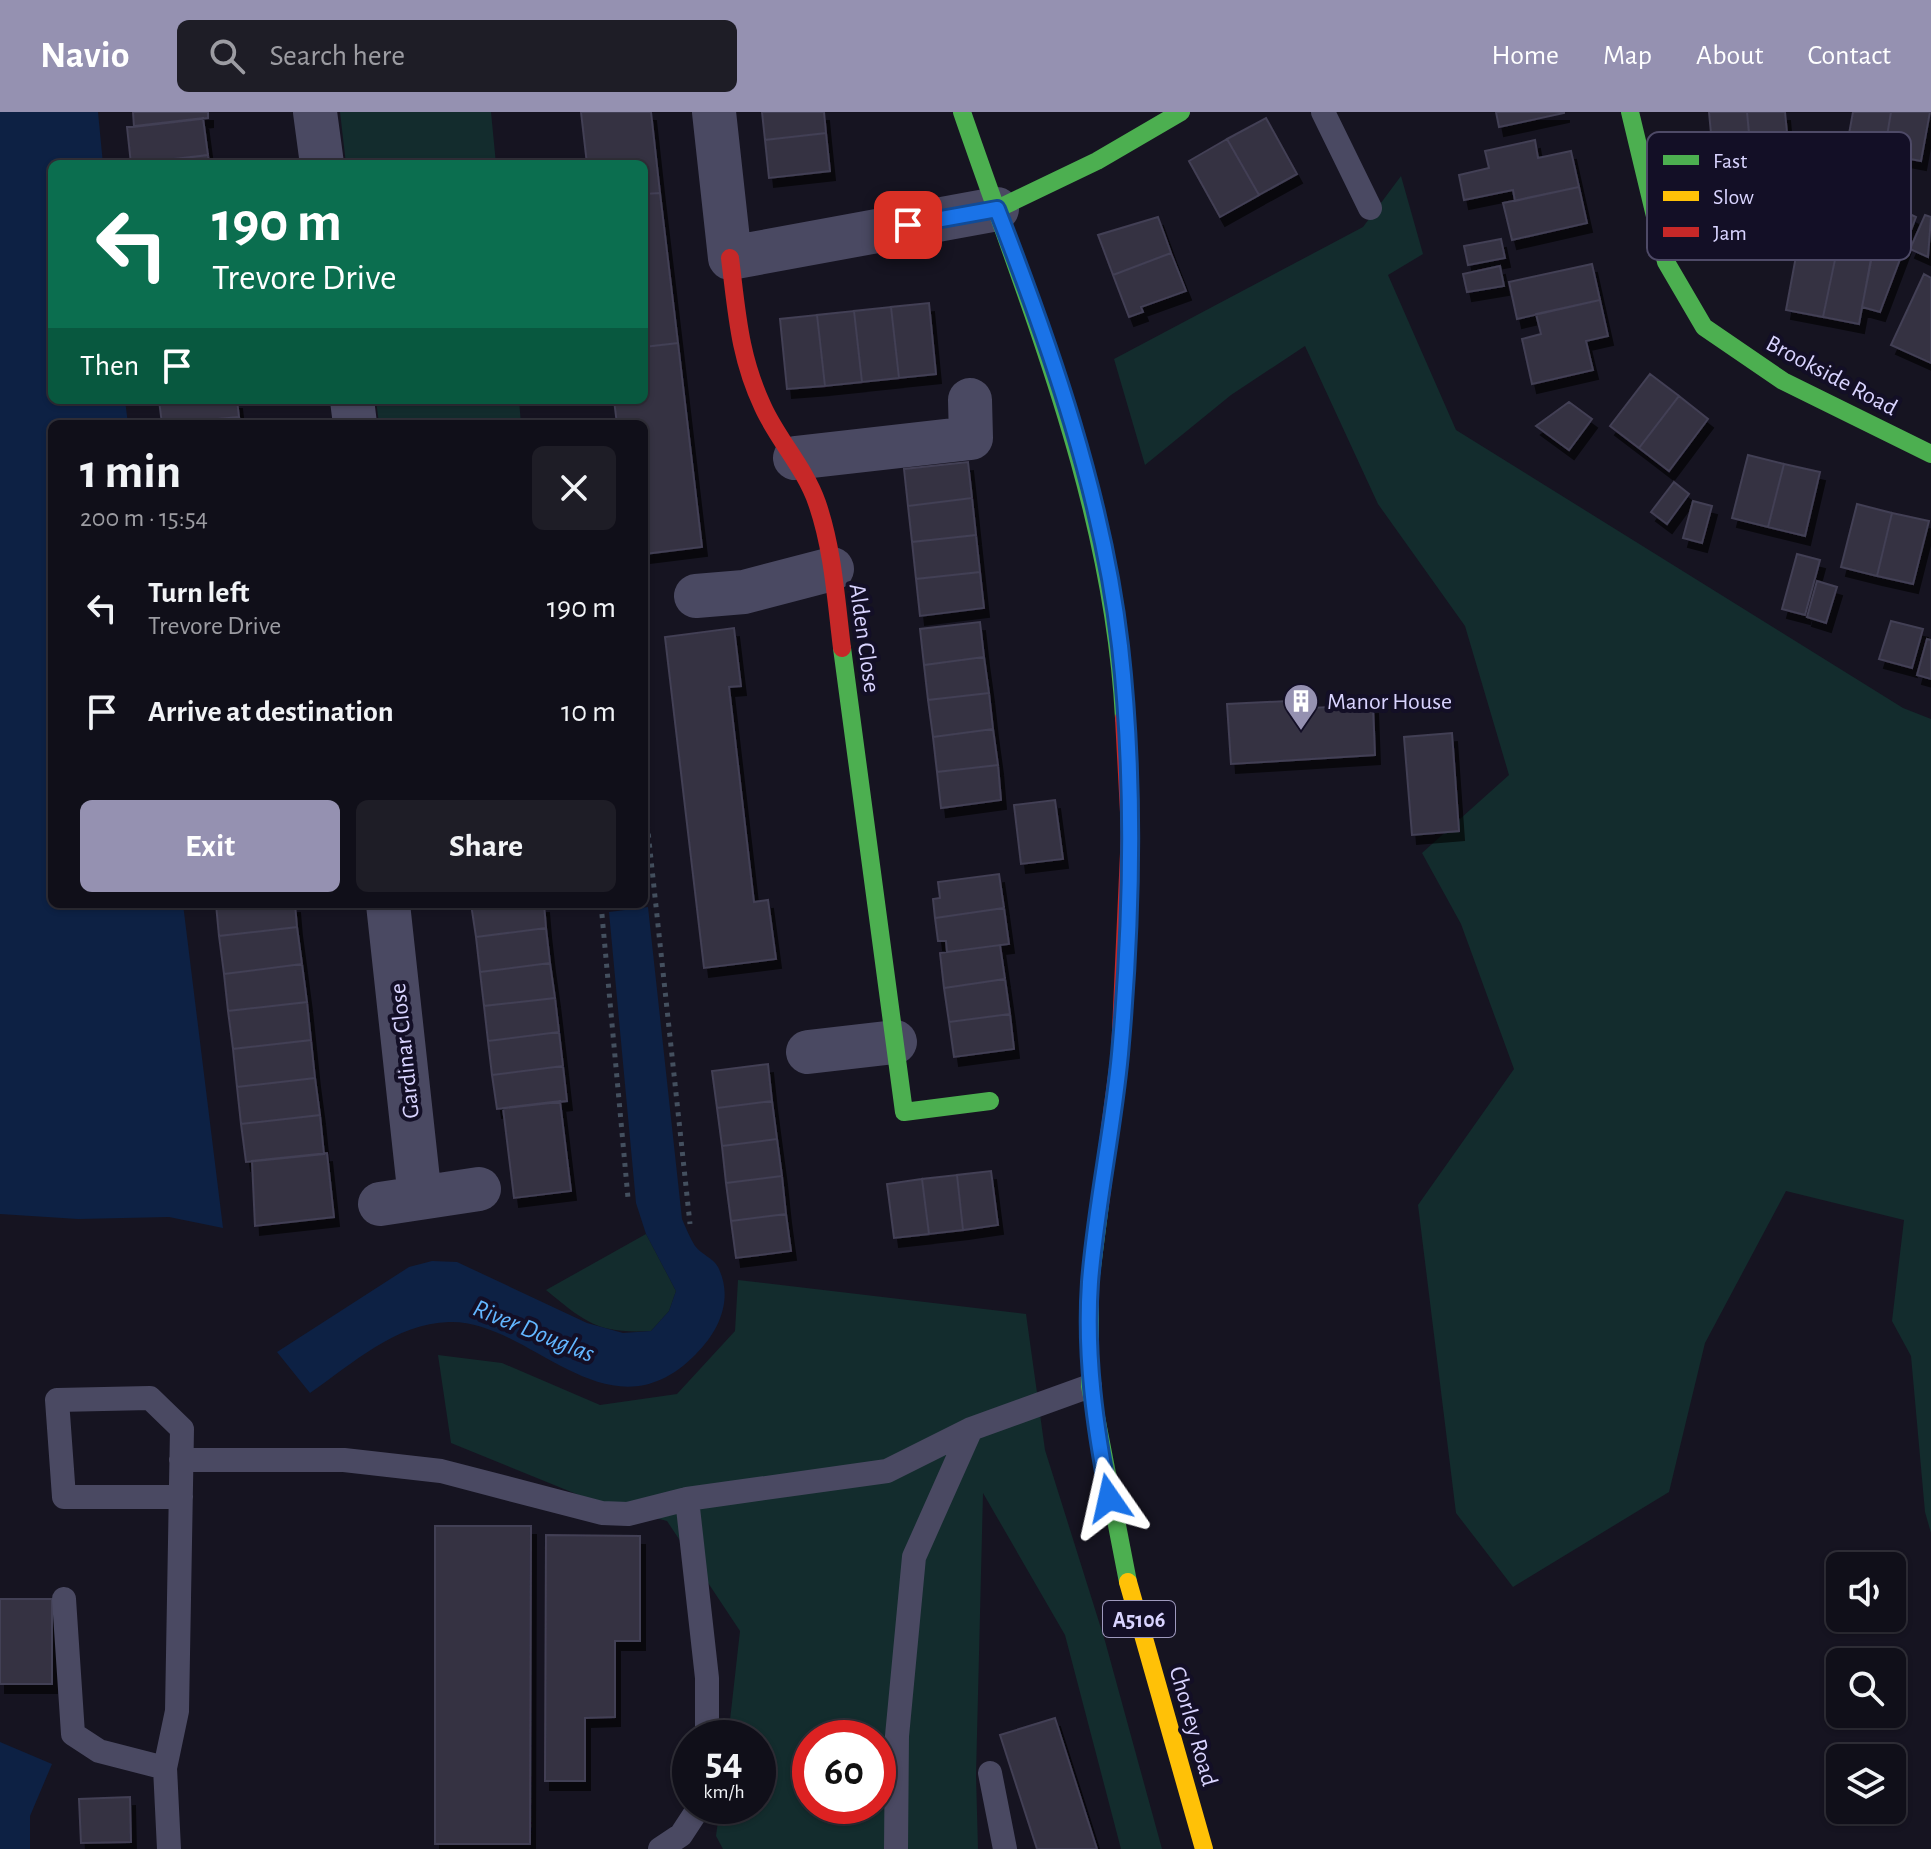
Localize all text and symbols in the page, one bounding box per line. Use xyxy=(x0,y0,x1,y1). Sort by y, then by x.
search box xyxy=(177,20,737,92)
icon: search xyxy=(205,34,249,78)
text: Navio xyxy=(40,37,129,75)
text: Search here xyxy=(269,41,405,71)
text: Home xyxy=(1492,42,1559,70)
text: Map xyxy=(1603,42,1652,70)
text: About xyxy=(1696,42,1764,70)
text: Contact xyxy=(1808,42,1891,70)
legend xyxy=(1647,132,1911,260)
text: Fast xyxy=(1713,150,1747,172)
text: Slow xyxy=(1713,186,1754,208)
pin xyxy=(874,191,942,259)
icon: left xyxy=(80,192,184,296)
text: 190 m xyxy=(212,195,342,251)
icon: arrive xyxy=(886,203,930,247)
text: Jam xyxy=(1713,222,1747,244)
text: Trevore Drive xyxy=(212,260,397,296)
street label: Brookside Road xyxy=(1762,331,1901,420)
icon: arrive xyxy=(155,344,199,388)
text: Then xyxy=(80,351,139,381)
button: close xyxy=(532,446,616,530)
text: 1 min xyxy=(80,449,181,497)
text: 200 m · 15:54 xyxy=(80,505,208,531)
text: Turn left xyxy=(148,578,249,608)
street label: Alden Close xyxy=(844,582,884,694)
icon: left xyxy=(80,586,124,630)
text: 190 m xyxy=(547,593,616,623)
text: Trevore Drive xyxy=(148,613,281,639)
building icon: Manor House xyxy=(1282,682,1320,732)
icon: arrive xyxy=(80,690,124,734)
place label: Manor House xyxy=(1327,690,1452,714)
text: Arrive at destination xyxy=(148,697,394,727)
text: 10 m xyxy=(561,697,616,727)
button: Exit xyxy=(80,800,340,892)
button: Share xyxy=(356,800,616,892)
street label: Gardinar Close xyxy=(386,982,424,1120)
water label: River Douglas xyxy=(469,1295,598,1367)
position arrow xyxy=(1067,1456,1151,1540)
map controls xyxy=(1826,1552,1906,1824)
button: sound xyxy=(1826,1552,1906,1632)
road number: A5106 xyxy=(1103,1601,1175,1637)
button: search xyxy=(1826,1648,1906,1728)
street label: Chorley Road xyxy=(1165,1664,1222,1789)
speed limit sign: 60 xyxy=(792,1720,896,1824)
text: 54 xyxy=(705,1742,743,1782)
button: layers xyxy=(1826,1744,1906,1824)
text: km/h xyxy=(703,1782,745,1802)

